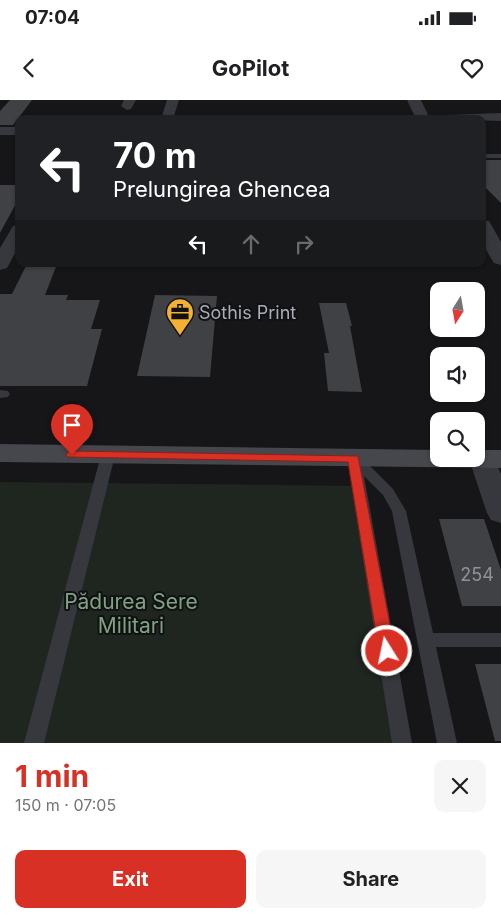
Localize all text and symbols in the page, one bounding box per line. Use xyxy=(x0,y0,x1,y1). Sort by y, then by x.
text: 07:04 xyxy=(25,6,80,29)
icon: back xyxy=(15,54,43,82)
icon: heart xyxy=(458,54,486,82)
text: GoPilot xyxy=(212,55,289,81)
text: 70 m xyxy=(113,134,197,176)
icon: left xyxy=(30,135,95,200)
text: Prelungirea Ghencea xyxy=(113,176,331,202)
icon: left xyxy=(184,230,212,258)
icon: ahead xyxy=(237,230,265,258)
icon: right xyxy=(290,230,318,258)
north arrow xyxy=(430,282,485,338)
map controls xyxy=(430,282,485,467)
office icon: Sothis Print xyxy=(165,297,195,336)
place label: Sothis Print xyxy=(199,302,296,323)
button: sound xyxy=(430,347,485,402)
pin xyxy=(51,404,93,455)
icon: arrive xyxy=(58,411,86,439)
button: search xyxy=(430,412,485,467)
house number: 254 xyxy=(460,564,494,585)
park label: Pădurea Sere Militari xyxy=(64,589,198,638)
position arrow xyxy=(360,624,412,676)
text: 1 min xyxy=(15,758,89,794)
button: close xyxy=(434,760,486,812)
text: 150 m · 07:05 xyxy=(15,795,116,815)
button: Exit xyxy=(15,850,246,908)
button: Share xyxy=(256,850,486,908)

